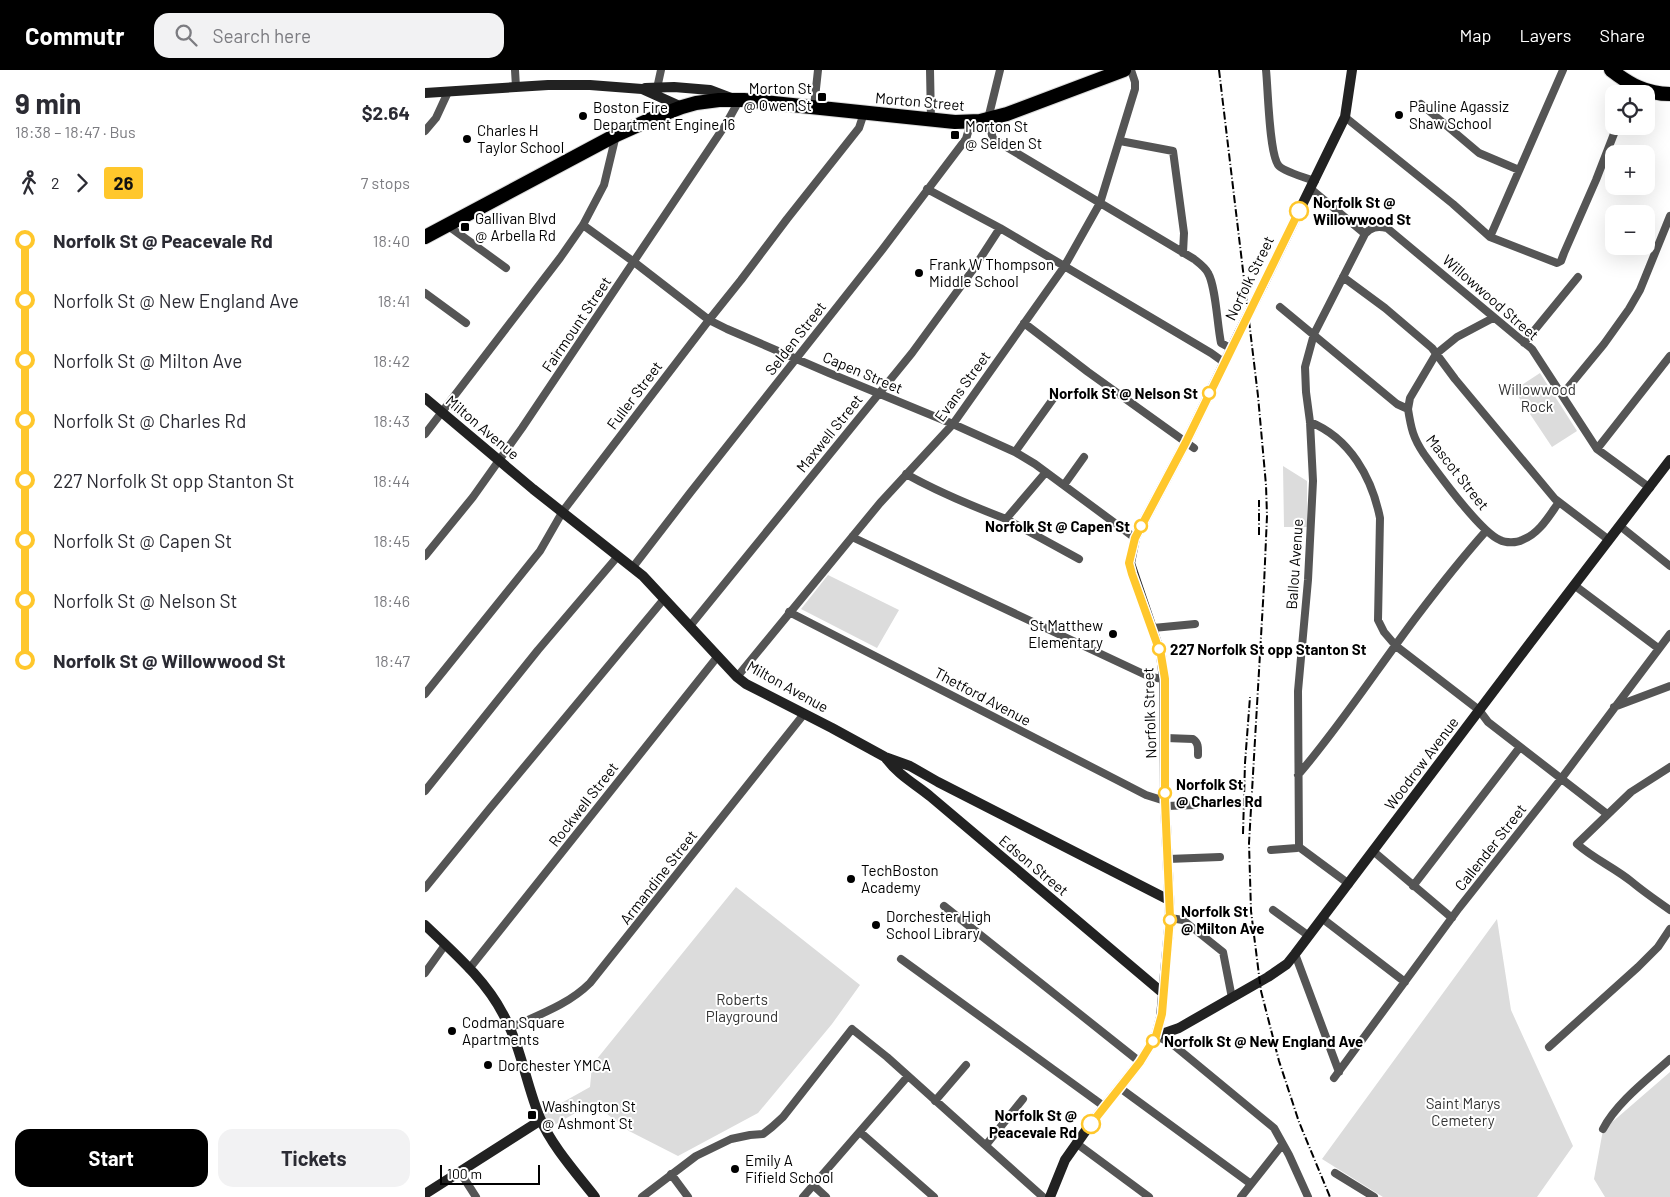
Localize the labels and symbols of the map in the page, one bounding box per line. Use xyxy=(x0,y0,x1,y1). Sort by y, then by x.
place label: Morton St @ Owen St xyxy=(743,79,812,114)
street label: Morton Street xyxy=(874,88,966,114)
marker: Morton St @ Owen St xyxy=(816,91,828,103)
place label: Pauline Agassiz Shaw School xyxy=(1409,97,1509,132)
place label: Boston Fire Department Engine 16 xyxy=(593,98,735,133)
marker: Pauline Agassiz Shaw School xyxy=(1393,109,1405,121)
marker: Boston Fire Department Engine 16 xyxy=(577,110,589,122)
place label: Morton St @ Selden St xyxy=(965,117,1042,152)
place label: Charles H Taylor School xyxy=(477,121,564,156)
marker: Morton St @ Selden St xyxy=(949,129,961,141)
marker: Charles H Taylor School xyxy=(461,133,473,145)
place label: Norfolk St @ Willowwood St xyxy=(1313,193,1411,228)
marker: Norfolk St @ Willowwood St xyxy=(1289,201,1309,221)
place label: Gallivan Blvd @ Arbella Rd xyxy=(475,209,556,244)
marker: Gallivan Blvd @ Arbella Rd xyxy=(459,221,471,233)
street label: Norfolk Street xyxy=(1221,233,1277,323)
street label: Willowwood Street xyxy=(1439,250,1543,344)
place label: Frank W Thompson Middle School xyxy=(929,255,1054,290)
marker: Frank W Thompson Middle School xyxy=(913,267,925,279)
street label: Fairmount Street xyxy=(537,273,615,375)
street label: Selden Street xyxy=(761,298,829,378)
street label: Capen Street xyxy=(820,347,906,397)
street label: Evans Street xyxy=(930,347,994,425)
street label: Fuller Street xyxy=(603,357,665,433)
park label: Willowwood Rock xyxy=(1498,380,1576,415)
place label: Norfolk St @ Nelson St xyxy=(1049,384,1198,402)
marker: Norfolk St @ Nelson St xyxy=(1202,386,1216,400)
street label: Maxwell Street xyxy=(792,390,866,476)
street label: Milton Avenue xyxy=(443,391,523,463)
street label: Mascot Street xyxy=(1423,431,1493,513)
place label: Norfolk St @ Capen St xyxy=(985,517,1130,535)
street label: Ballou Avenue xyxy=(1282,518,1306,610)
marker: Norfolk St @ Capen St xyxy=(1134,519,1148,533)
place label: St Matthew Elementary xyxy=(1028,616,1103,651)
marker: St Matthew Elementary xyxy=(1107,628,1119,640)
place label: 227 Norfolk St opp Stanton St xyxy=(1170,640,1367,658)
marker: 227 Norfolk St opp Stanton St xyxy=(1152,642,1166,656)
street label: Milton Avenue xyxy=(744,656,832,716)
street label: Thetford Avenue xyxy=(932,663,1034,729)
street label: Norfolk Street xyxy=(1138,667,1160,759)
street label: Woodrow Avenue xyxy=(1380,713,1462,813)
street label: Rockwell Street xyxy=(544,758,622,850)
place label: Norfolk St @ Charles Rd xyxy=(1176,775,1262,810)
marker: Norfolk St @ Charles Rd xyxy=(1158,786,1172,800)
street label: Callender Street xyxy=(1451,800,1529,894)
street label: Armandine Street xyxy=(616,826,700,928)
street label: Edson Street xyxy=(996,831,1072,899)
place label: TechBoston Academy xyxy=(861,861,939,896)
marker: TechBoston Academy xyxy=(845,873,857,885)
place label: Norfolk St @ Milton Ave xyxy=(1181,902,1264,937)
place label: Dorchester High School Library xyxy=(886,907,991,942)
marker: Norfolk St @ Milton Ave xyxy=(1163,913,1177,927)
marker: Dorchester High School Library xyxy=(870,919,882,931)
park label: Roberts Playground xyxy=(706,990,778,1025)
place label: Codman Square Apartments xyxy=(462,1013,565,1048)
marker: Codman Square Apartments xyxy=(446,1025,458,1037)
place label: Norfolk St @ New England Ave xyxy=(1164,1032,1363,1050)
marker: Norfolk St @ New England Ave xyxy=(1146,1034,1160,1048)
place label: Dorchester YMCA xyxy=(498,1056,611,1074)
marker: Dorchester YMCA xyxy=(482,1059,494,1071)
park label: Saint Marys Cemetery xyxy=(1426,1094,1500,1129)
place label: Washington St @ Ashmont St xyxy=(542,1097,636,1132)
place label: Norfolk St @ Peacevale Rd xyxy=(989,1106,1077,1141)
marker: Washington St @ Ashmont St xyxy=(526,1109,538,1121)
marker: Norfolk St @ Peacevale Rd xyxy=(1081,1114,1101,1134)
place label: Emily A Fifield School xyxy=(745,1151,834,1186)
scale bar xyxy=(440,1162,540,1185)
marker: Emily A Fifield School xyxy=(729,1163,741,1175)

